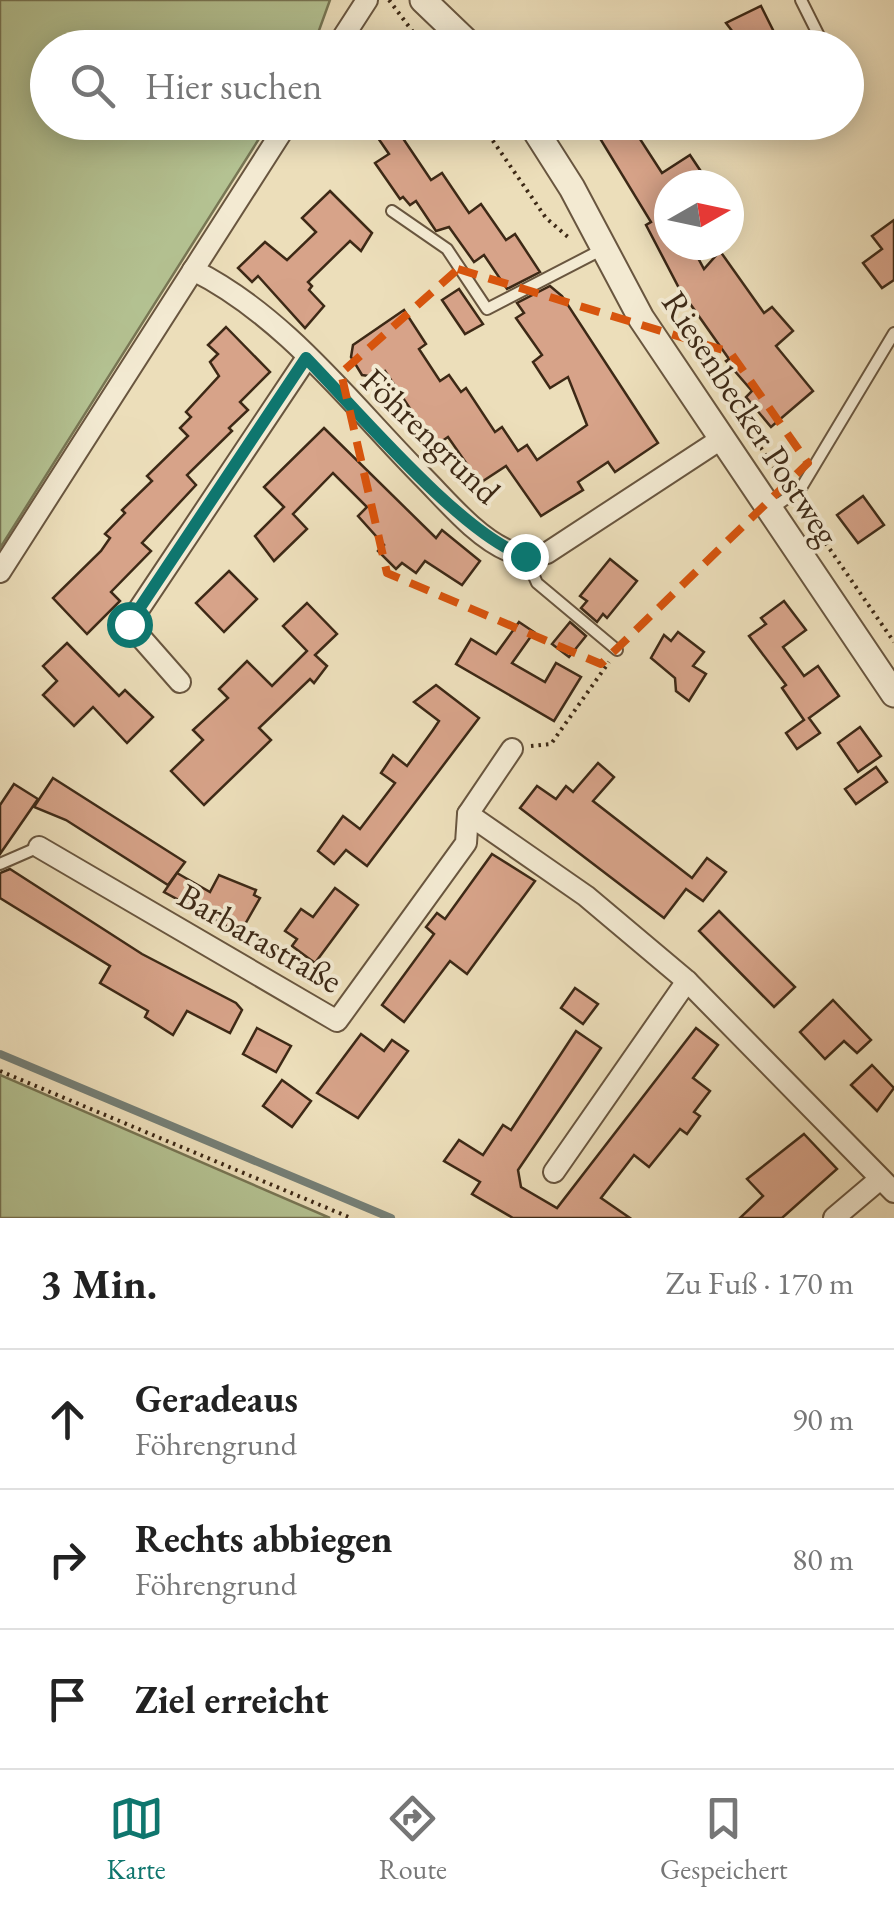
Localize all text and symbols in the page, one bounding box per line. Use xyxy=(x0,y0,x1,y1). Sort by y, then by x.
search box xyxy=(30,30,864,140)
icon: search xyxy=(65,58,120,113)
text: Hier suchen xyxy=(145,61,322,110)
north arrow xyxy=(654,170,744,260)
street label: Riesenbecker Postweg xyxy=(652,282,851,554)
street label: Föhrengrund xyxy=(352,358,511,514)
route end xyxy=(503,534,549,580)
route start xyxy=(107,602,153,648)
street label: Barbarastraße xyxy=(170,872,350,1003)
text: 3 Min. xyxy=(40,1256,157,1311)
text: Zu Fuß · 170 m xyxy=(665,1262,854,1304)
text: Geradeaus xyxy=(135,1374,298,1423)
icon: ahead xyxy=(40,1392,95,1447)
text: 90 m xyxy=(792,1398,854,1440)
text: Föhrengrund xyxy=(135,1423,297,1465)
text: Rechts abbiegen xyxy=(135,1514,393,1563)
icon: right xyxy=(40,1532,95,1587)
text: 80 m xyxy=(792,1538,854,1580)
text: Föhrengrund xyxy=(135,1563,297,1605)
icon: arrive xyxy=(40,1672,95,1727)
text: Ziel erreicht xyxy=(135,1675,329,1724)
tab: Karte xyxy=(106,1791,166,1887)
tab: Route xyxy=(379,1791,447,1887)
tab: Gespeichert xyxy=(660,1791,788,1887)

